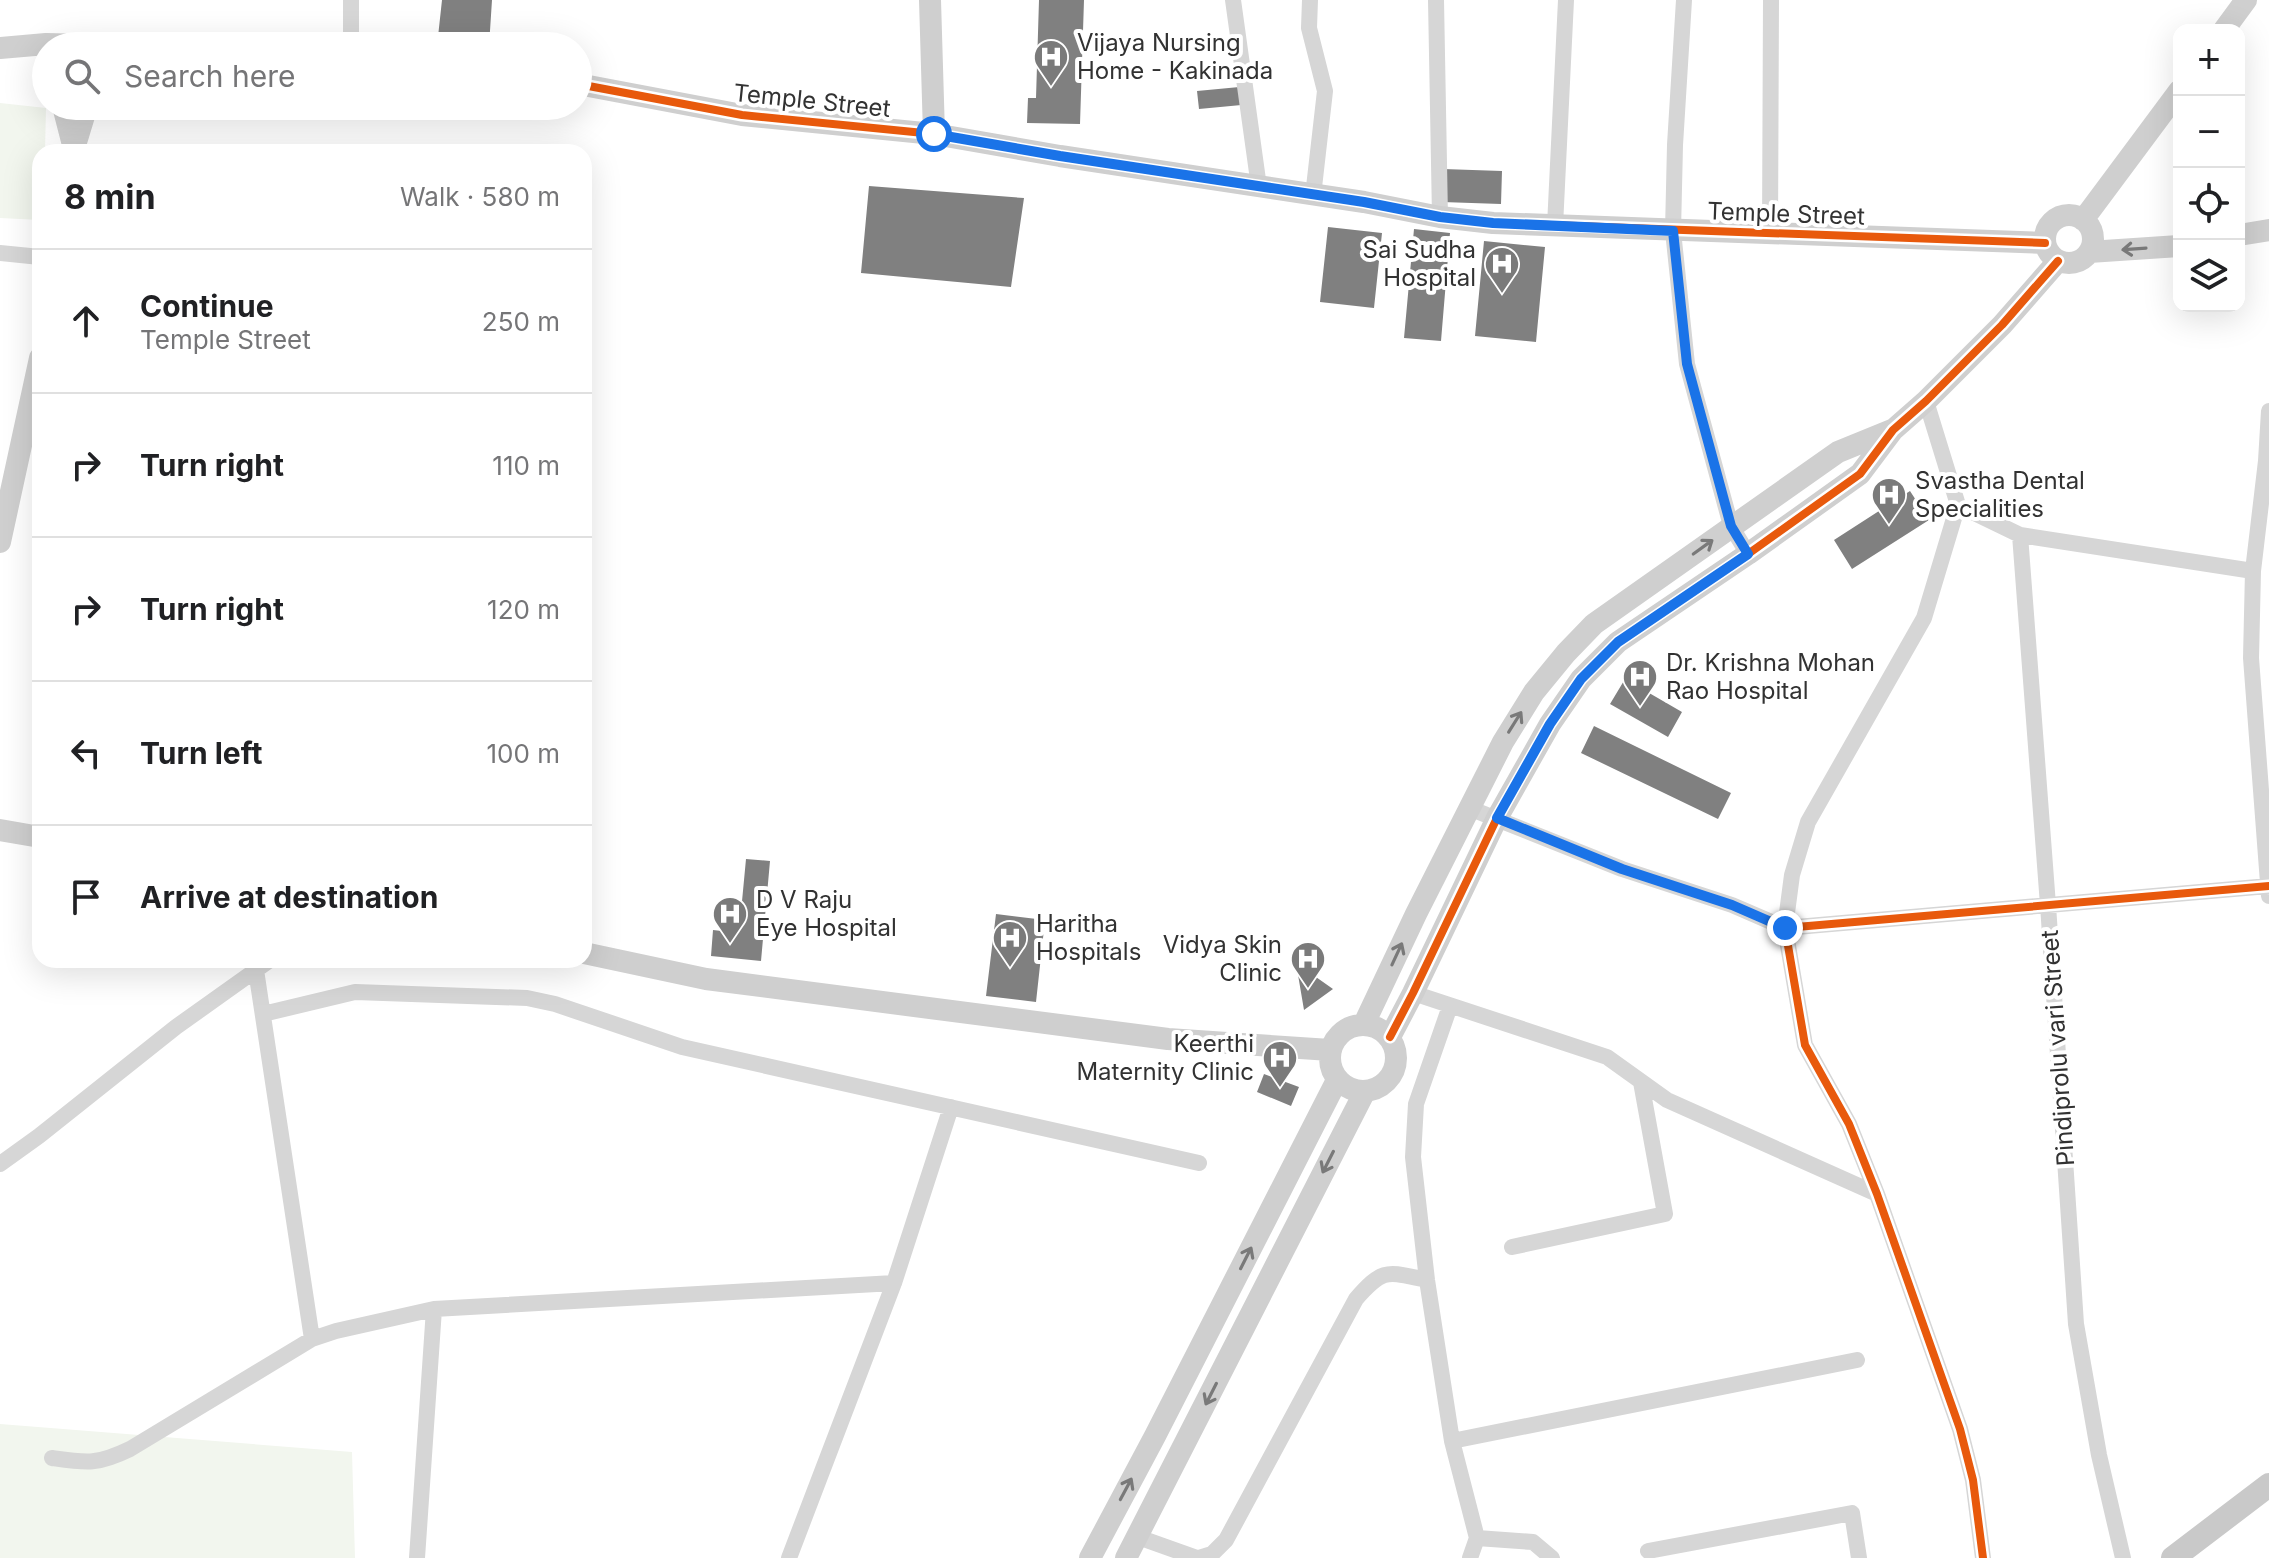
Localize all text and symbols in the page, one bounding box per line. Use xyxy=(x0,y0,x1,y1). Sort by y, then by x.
map controls xyxy=(2173,24,2245,312)
button: + xyxy=(2173,24,2245,96)
place label: Vijaya Nursing Home - Kakinada xyxy=(1077,28,1273,85)
search box xyxy=(32,32,592,120)
hospital icon: Vijaya Nursing Home - Kakinada xyxy=(1032,38,1070,88)
icon: search xyxy=(60,54,104,98)
text: Search here xyxy=(124,58,296,94)
street label: Temple Street xyxy=(732,78,892,123)
button: − xyxy=(2173,96,2245,168)
route start xyxy=(916,116,952,152)
button: locate xyxy=(2173,168,2245,240)
text: 8 min xyxy=(64,176,156,217)
text: Walk · 580 m xyxy=(400,181,560,212)
street label: Temple Street xyxy=(1707,196,1865,231)
place label: Sai Sudha Hospital xyxy=(1363,235,1476,292)
button: layers xyxy=(2173,240,2245,312)
one-way arrow xyxy=(2121,242,2148,257)
hospital icon: Sai Sudha Hospital xyxy=(1483,245,1521,295)
text: Continue xyxy=(140,288,274,324)
icon: ahead xyxy=(64,299,108,343)
text: 250 m xyxy=(482,306,560,337)
text: Temple Street xyxy=(140,324,311,355)
icon: right xyxy=(64,443,108,487)
text: Turn right xyxy=(140,447,284,483)
text: 110 m xyxy=(492,450,560,481)
place label: Svastha Dental Specialities xyxy=(1915,466,2085,523)
hospital icon: Svastha Dental Specialities xyxy=(1870,476,1908,526)
one-way arrow xyxy=(1691,539,1713,555)
icon: right xyxy=(64,587,108,631)
text: Turn right xyxy=(140,591,284,627)
text: 120 m xyxy=(487,594,560,625)
place label: Dr. Krishna Mohan Rao Hospital xyxy=(1666,648,1875,705)
hospital icon: Dr. Krishna Mohan Rao Hospital xyxy=(1621,658,1659,708)
one-way arrow xyxy=(1507,711,1523,734)
icon: left xyxy=(64,731,108,775)
text: Turn left xyxy=(140,735,262,771)
text: 100 m xyxy=(487,738,560,769)
icon: arrive xyxy=(64,875,108,919)
text: Arrive at destination xyxy=(140,879,438,915)
place label: D V Raju Eye Hospital xyxy=(756,885,897,942)
hospital icon: D V Raju Eye Hospital xyxy=(711,895,749,945)
place label: Haritha Hospitals xyxy=(1036,909,1141,966)
route end xyxy=(1767,910,1803,946)
hospital icon: Haritha Hospitals xyxy=(991,919,1029,969)
street label: Pindiprolu vari Street xyxy=(2035,929,2080,1167)
place label: Vidya Skin Clinic xyxy=(1163,930,1282,987)
hospital icon: Vidya Skin Clinic xyxy=(1289,940,1327,990)
one-way arrow xyxy=(1390,942,1405,966)
place label: Keerthi Maternity Clinic xyxy=(1076,1029,1254,1086)
hospital icon: Keerthi Maternity Clinic xyxy=(1261,1039,1299,1089)
one-way arrow xyxy=(1320,1150,1336,1174)
one-way arrow xyxy=(1238,1247,1254,1271)
one-way arrow xyxy=(1202,1382,1218,1405)
one-way arrow xyxy=(1119,1478,1135,1502)

